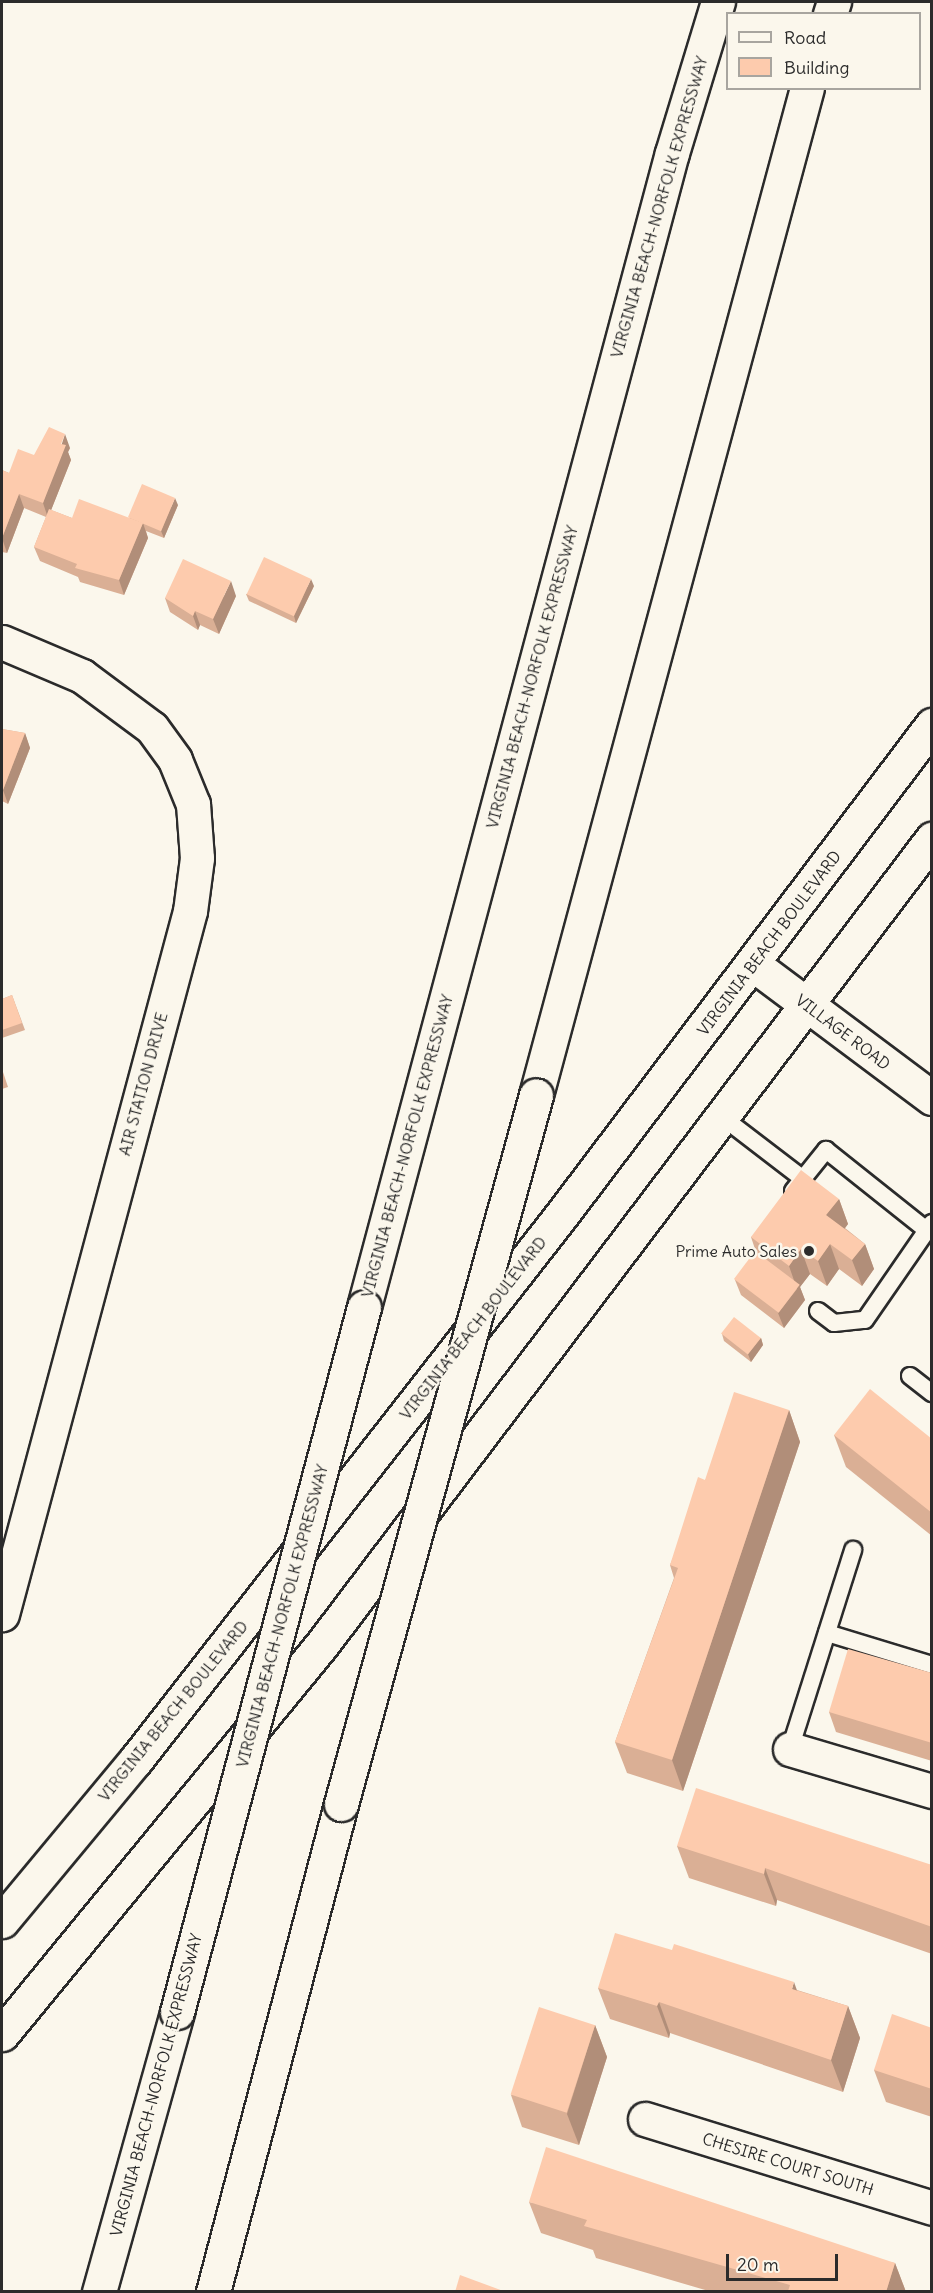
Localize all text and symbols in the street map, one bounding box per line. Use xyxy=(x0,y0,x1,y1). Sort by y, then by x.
legend xyxy=(726,12,921,90)
text: Road xyxy=(784,26,826,49)
street label: VIRGINIA BEACH-NORFOLK EXPRESSWAY xyxy=(607,54,711,360)
text: Building xyxy=(784,56,849,79)
street label: VIRGINIA BEACH-NORFOLK EXPRESSWAY xyxy=(482,523,582,831)
street label: VIRGINIA BEACH BOULEVARD xyxy=(693,847,845,1039)
street label: VILLAGE ROAD xyxy=(792,990,894,1074)
street label: VIRGINIA BEACH-NORFOLK EXPRESSWAY xyxy=(357,992,457,1300)
street label: AIR STATION DRIVE xyxy=(115,1010,171,1158)
street label: VIRGINIA BEACH BOULEVARD xyxy=(396,1233,550,1423)
place label: Prime Auto Sales xyxy=(675,1241,797,1261)
marker: Prime Auto Sales xyxy=(802,1244,816,1258)
street label: VIRGINIA BEACH-NORFOLK EXPRESSWAY xyxy=(232,1462,332,1770)
street label: VIRGINIA BEACH BOULEVARD xyxy=(94,1617,252,1805)
street label: VIRGINIA BEACH-NORFOLK EXPRESSWAY xyxy=(106,1931,206,2239)
street label: CHESIRE COURT SOUTH xyxy=(700,2129,876,2199)
scale bar xyxy=(729,2242,842,2280)
text: 20 m xyxy=(737,2253,779,2276)

